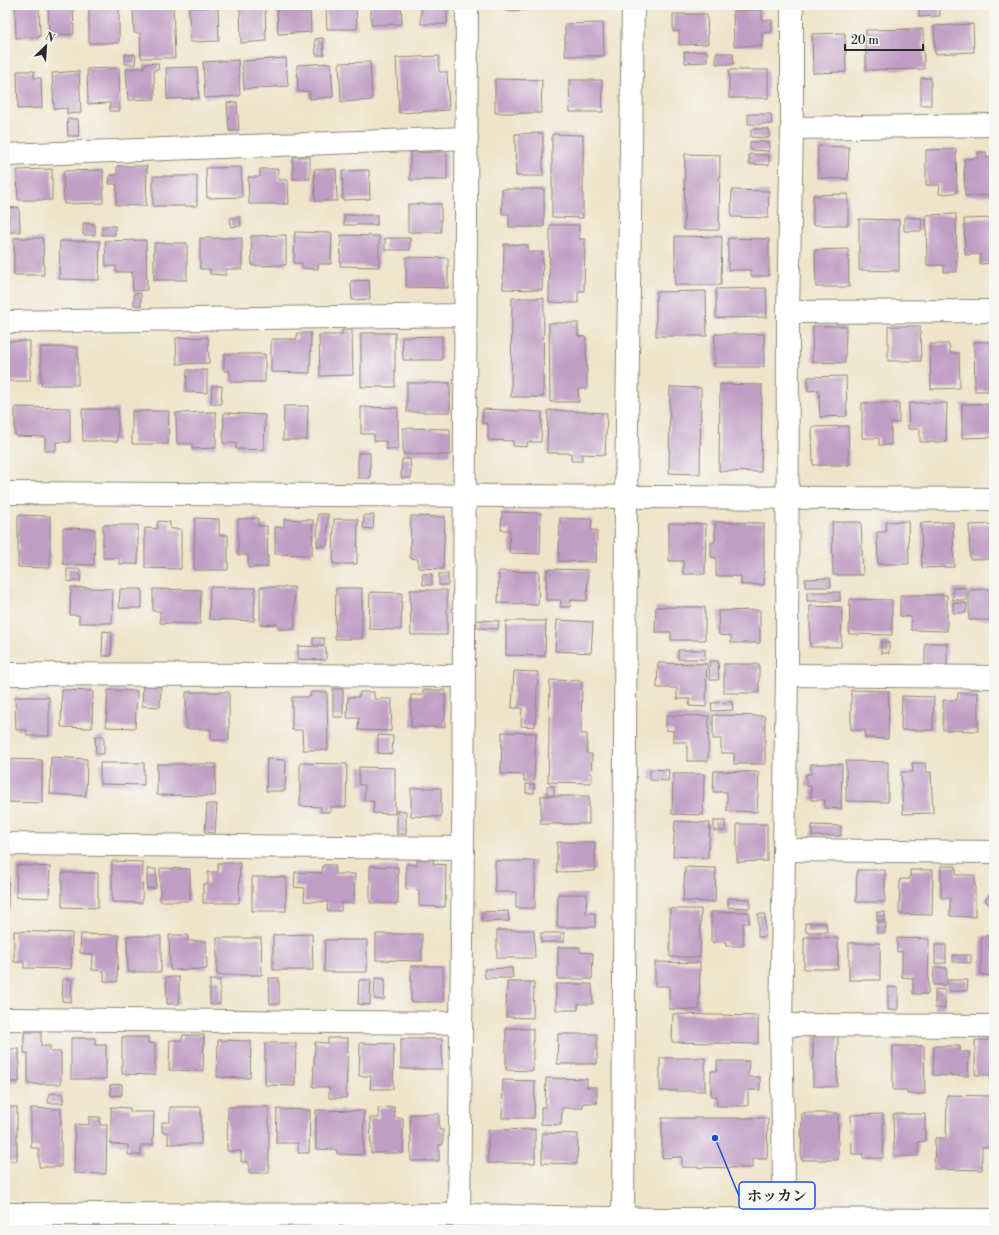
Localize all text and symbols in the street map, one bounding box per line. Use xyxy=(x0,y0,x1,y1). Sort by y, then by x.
north arrow xyxy=(26,26,66,66)
scale bar xyxy=(845,26,923,52)
text: N xyxy=(43,30,57,46)
text: 20 m xyxy=(851,33,879,48)
callout: ホッカン xyxy=(739,1182,815,1209)
text: ホッカン xyxy=(747,1187,807,1206)

